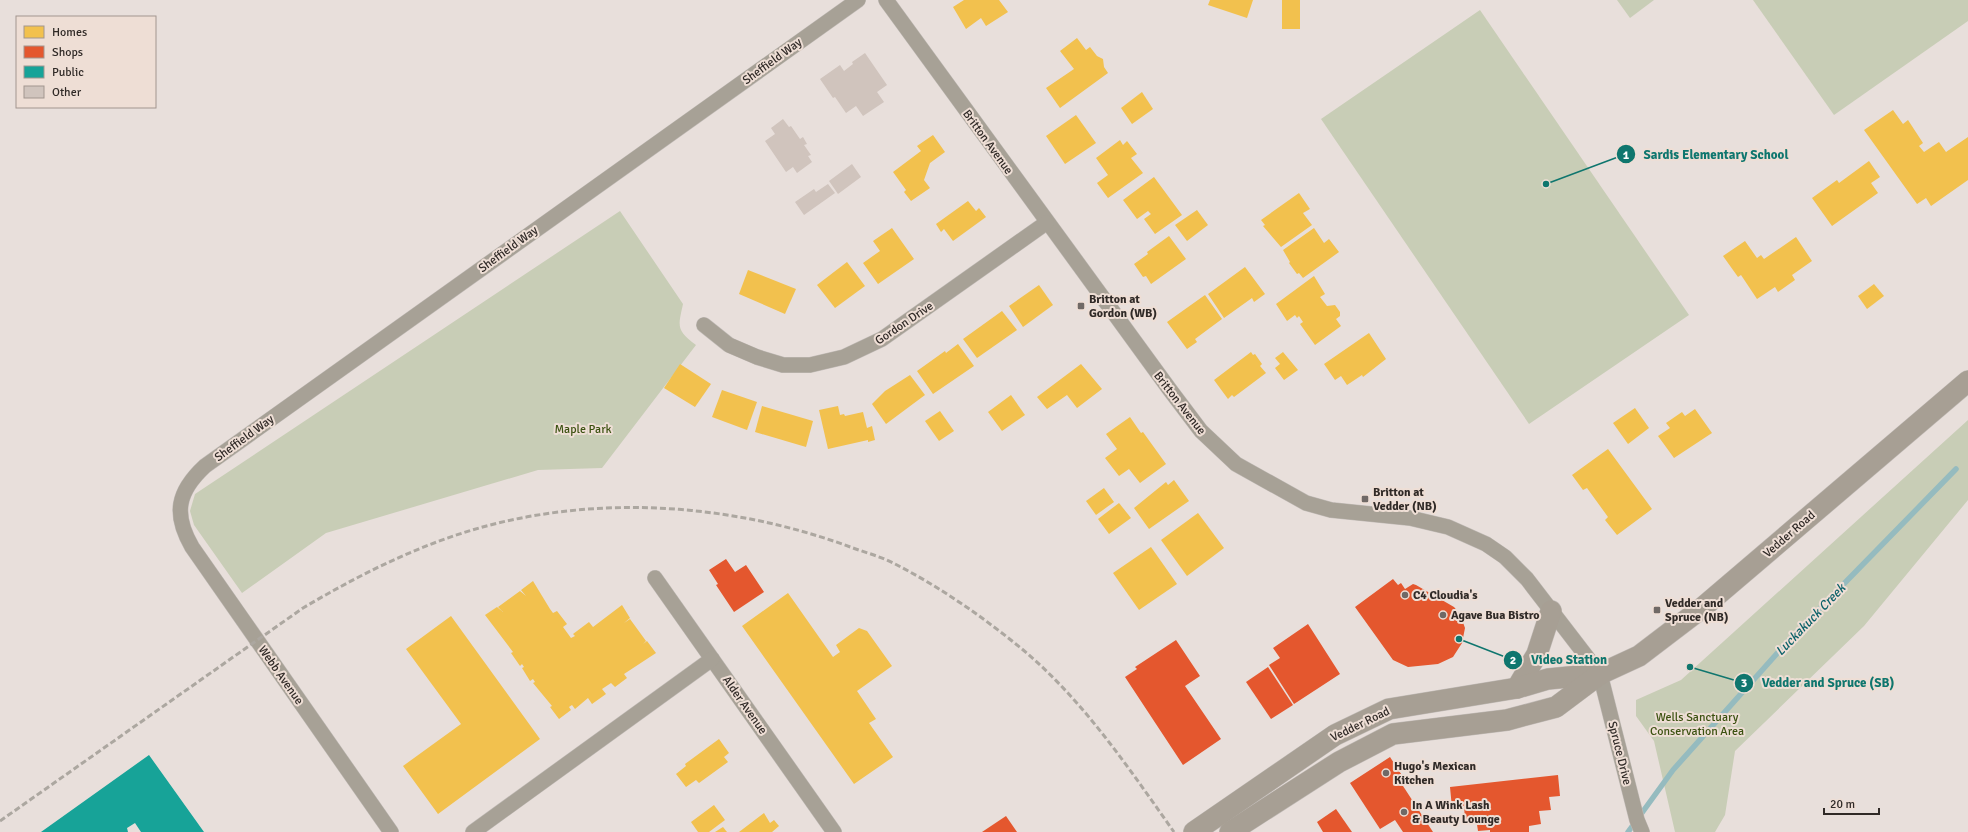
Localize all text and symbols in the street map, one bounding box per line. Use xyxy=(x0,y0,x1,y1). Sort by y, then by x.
legend xyxy=(16,16,156,108)
text: Homes xyxy=(52,25,87,40)
street label: Sheffield Way xyxy=(740,35,805,88)
text: Shops xyxy=(52,45,83,60)
text: Public xyxy=(52,65,84,80)
text: Other xyxy=(52,85,82,100)
street label: Britton Avenue xyxy=(959,107,1016,178)
callout: Sardis Elementary School xyxy=(1616,142,1797,167)
text: Sardis Elementary School xyxy=(1644,147,1788,163)
text: 1 xyxy=(1623,148,1630,163)
street label: Sheffield Way xyxy=(476,223,541,276)
place label: Britton at Gordon (WB) xyxy=(1089,292,1157,321)
street label: Gordon Drive xyxy=(872,298,936,348)
marker: Britton at Gordon (WB) xyxy=(1076,301,1086,311)
street label: Britton Avenue xyxy=(1150,369,1209,438)
street label: Sheffield Way xyxy=(212,412,277,465)
park label: Maple Park xyxy=(554,422,612,437)
place label: Britton at Vedder (NB) xyxy=(1373,485,1437,514)
marker: Britton at Vedder (NB) xyxy=(1360,494,1370,504)
street label: Vedder Road xyxy=(1760,508,1818,561)
water label: Luckakuck Creek xyxy=(1772,579,1850,659)
place label: C4 Cloudia's xyxy=(1413,588,1478,603)
marker: C4 Cloudia's xyxy=(1400,590,1410,600)
place label: Vedder and Spruce (NB) xyxy=(1665,596,1728,625)
marker: Vedder and Spruce (NB) xyxy=(1652,605,1662,615)
place label: Agave Bua Bistro xyxy=(1451,608,1540,623)
marker: Agave Bua Bistro xyxy=(1438,610,1448,620)
street label: Webb Avenue xyxy=(255,643,306,708)
callout: Video Station xyxy=(1503,647,1615,672)
text: Video Station xyxy=(1531,652,1607,668)
text: 2 xyxy=(1510,653,1516,668)
callout: Vedder and Spruce (SB) xyxy=(1734,670,1903,695)
street label: Alder Avenue xyxy=(719,673,770,737)
text: Vedder and Spruce (SB) xyxy=(1762,675,1894,691)
text: 3 xyxy=(1741,676,1747,691)
street label: Vedder Road xyxy=(1328,704,1392,745)
park label: Wells Sanctuary Conservation Area xyxy=(1650,710,1744,739)
street label: Spruce Drive xyxy=(1604,720,1635,787)
place label: Hugo's Mexican Kitchen xyxy=(1394,759,1477,788)
marker: Hugo's Mexican Kitchen xyxy=(1381,768,1391,778)
scale bar xyxy=(1824,790,1879,816)
text: 20 m xyxy=(1830,797,1855,812)
place label: In A Wink Lash & Beauty Lounge xyxy=(1412,798,1500,827)
marker: In A Wink Lash & Beauty Lounge xyxy=(1399,807,1409,817)

